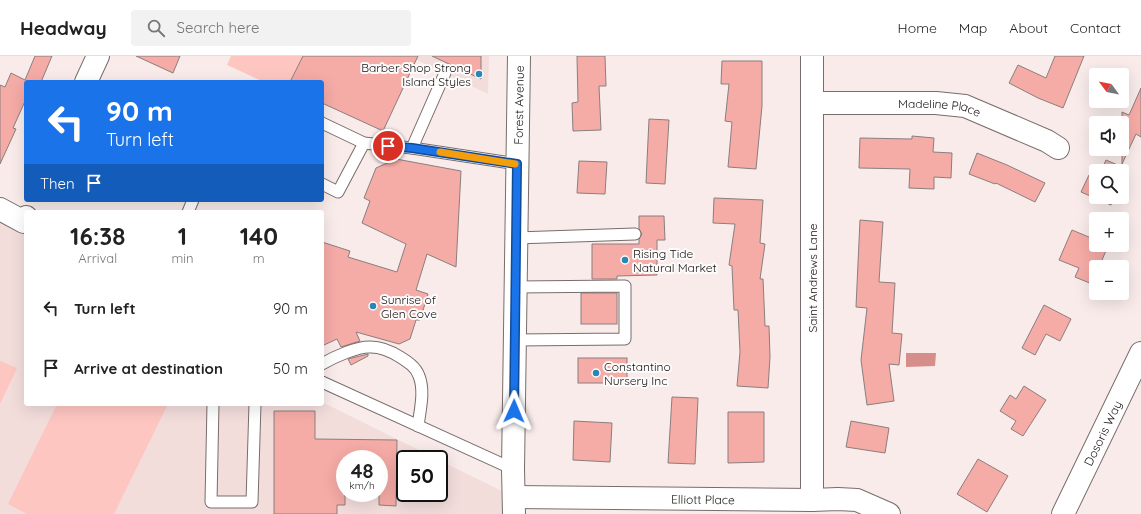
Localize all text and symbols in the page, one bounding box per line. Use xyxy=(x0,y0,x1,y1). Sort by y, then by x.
search box xyxy=(131,10,411,46)
text: Headway xyxy=(20,16,107,40)
icon: search xyxy=(145,17,167,39)
text: Search here xyxy=(177,18,259,37)
text: Home xyxy=(898,19,937,37)
text: Map xyxy=(959,19,987,37)
text: About xyxy=(1009,19,1048,37)
text: Contact xyxy=(1070,19,1121,37)
place label: Barber Shop Strong Island Styles xyxy=(361,60,471,89)
street label: Forest Avenue xyxy=(510,65,526,145)
north arrow xyxy=(1089,68,1129,108)
map controls xyxy=(1089,68,1129,300)
marker: Barber Shop Strong Island Styles xyxy=(474,69,484,79)
text: 90 m xyxy=(106,93,173,128)
street label: Madeline Place xyxy=(898,95,984,120)
icon: left xyxy=(40,96,92,148)
button: sound xyxy=(1089,116,1129,156)
text: Turn left xyxy=(106,128,174,151)
pin xyxy=(371,129,405,163)
icon: arrive xyxy=(377,135,399,157)
button: search xyxy=(1089,164,1129,204)
icon: arrive xyxy=(83,172,105,194)
text: Then xyxy=(40,174,75,193)
button: + xyxy=(1089,212,1129,252)
text: 16:38 xyxy=(70,221,125,251)
text: 1 xyxy=(178,221,187,251)
text: 140 xyxy=(240,221,278,251)
street label: Saint Andrews Lane xyxy=(805,223,820,333)
place label: Rising Tide Natural Market xyxy=(633,246,717,275)
text: Arrival xyxy=(78,250,117,266)
text: min xyxy=(171,250,194,266)
text: m xyxy=(253,250,265,266)
marker: Rising Tide Natural Market xyxy=(620,255,630,265)
button: − xyxy=(1089,260,1129,300)
place label: Sunrise of Glen Cove xyxy=(381,292,437,321)
icon: left xyxy=(40,297,62,319)
text: Turn left xyxy=(74,299,136,318)
text: 90 m xyxy=(273,299,308,318)
marker: Sunrise of Glen Cove xyxy=(368,301,378,311)
icon: arrive xyxy=(40,357,62,379)
text: Arrive at destination xyxy=(74,359,223,378)
text: 50 m xyxy=(273,359,308,378)
place label: Constantino Nursery Inc xyxy=(604,359,671,388)
marker: Constantino Nursery Inc xyxy=(591,368,601,378)
position arrow xyxy=(493,390,535,432)
street label: Dosoris Way xyxy=(1080,398,1124,468)
speed limit sign: 50 xyxy=(396,450,448,502)
text: 48 xyxy=(351,458,373,483)
text: km/h xyxy=(349,479,375,492)
street label: Elliott Place xyxy=(671,491,735,507)

